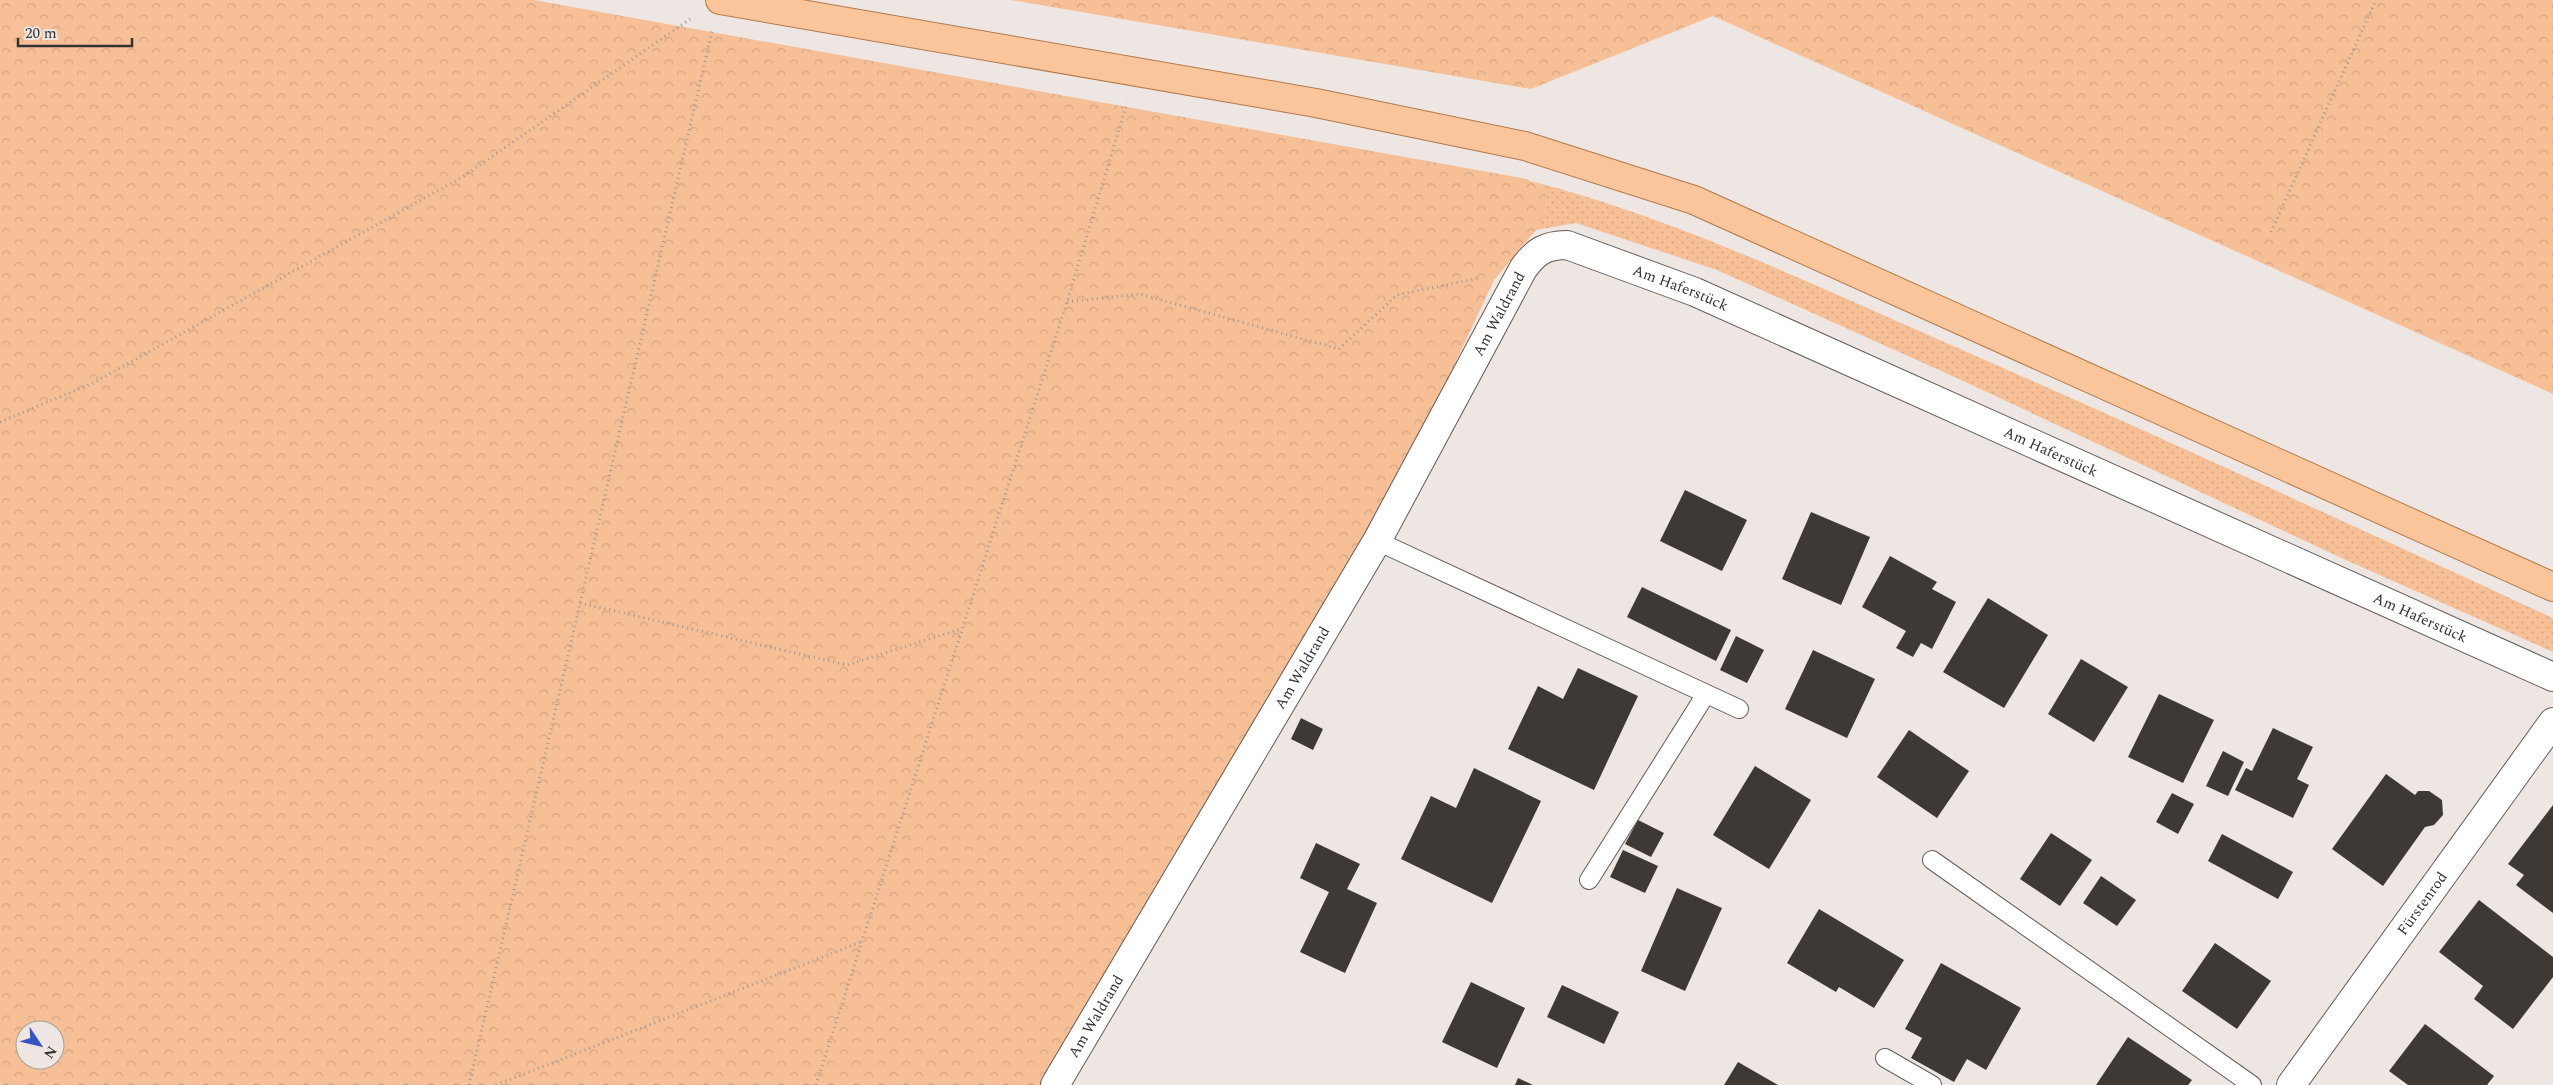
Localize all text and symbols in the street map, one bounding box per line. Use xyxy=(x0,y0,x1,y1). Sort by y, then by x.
scale bar xyxy=(18,15,131,47)
text: 20 m xyxy=(25,22,57,45)
street label: Am Haferstück xyxy=(1629,259,1732,317)
street label: Am Waldrand xyxy=(1467,267,1531,360)
street label: Am Haferstück xyxy=(2000,420,2102,483)
street label: Am Haferstück xyxy=(2369,586,2471,649)
street label: Am Waldrand xyxy=(1268,622,1336,714)
street label: Fürstenrod xyxy=(2391,867,2453,940)
street label: Am Waldrand xyxy=(1062,970,1129,1062)
north arrow xyxy=(15,1020,65,1070)
text: N xyxy=(38,1041,62,1063)

